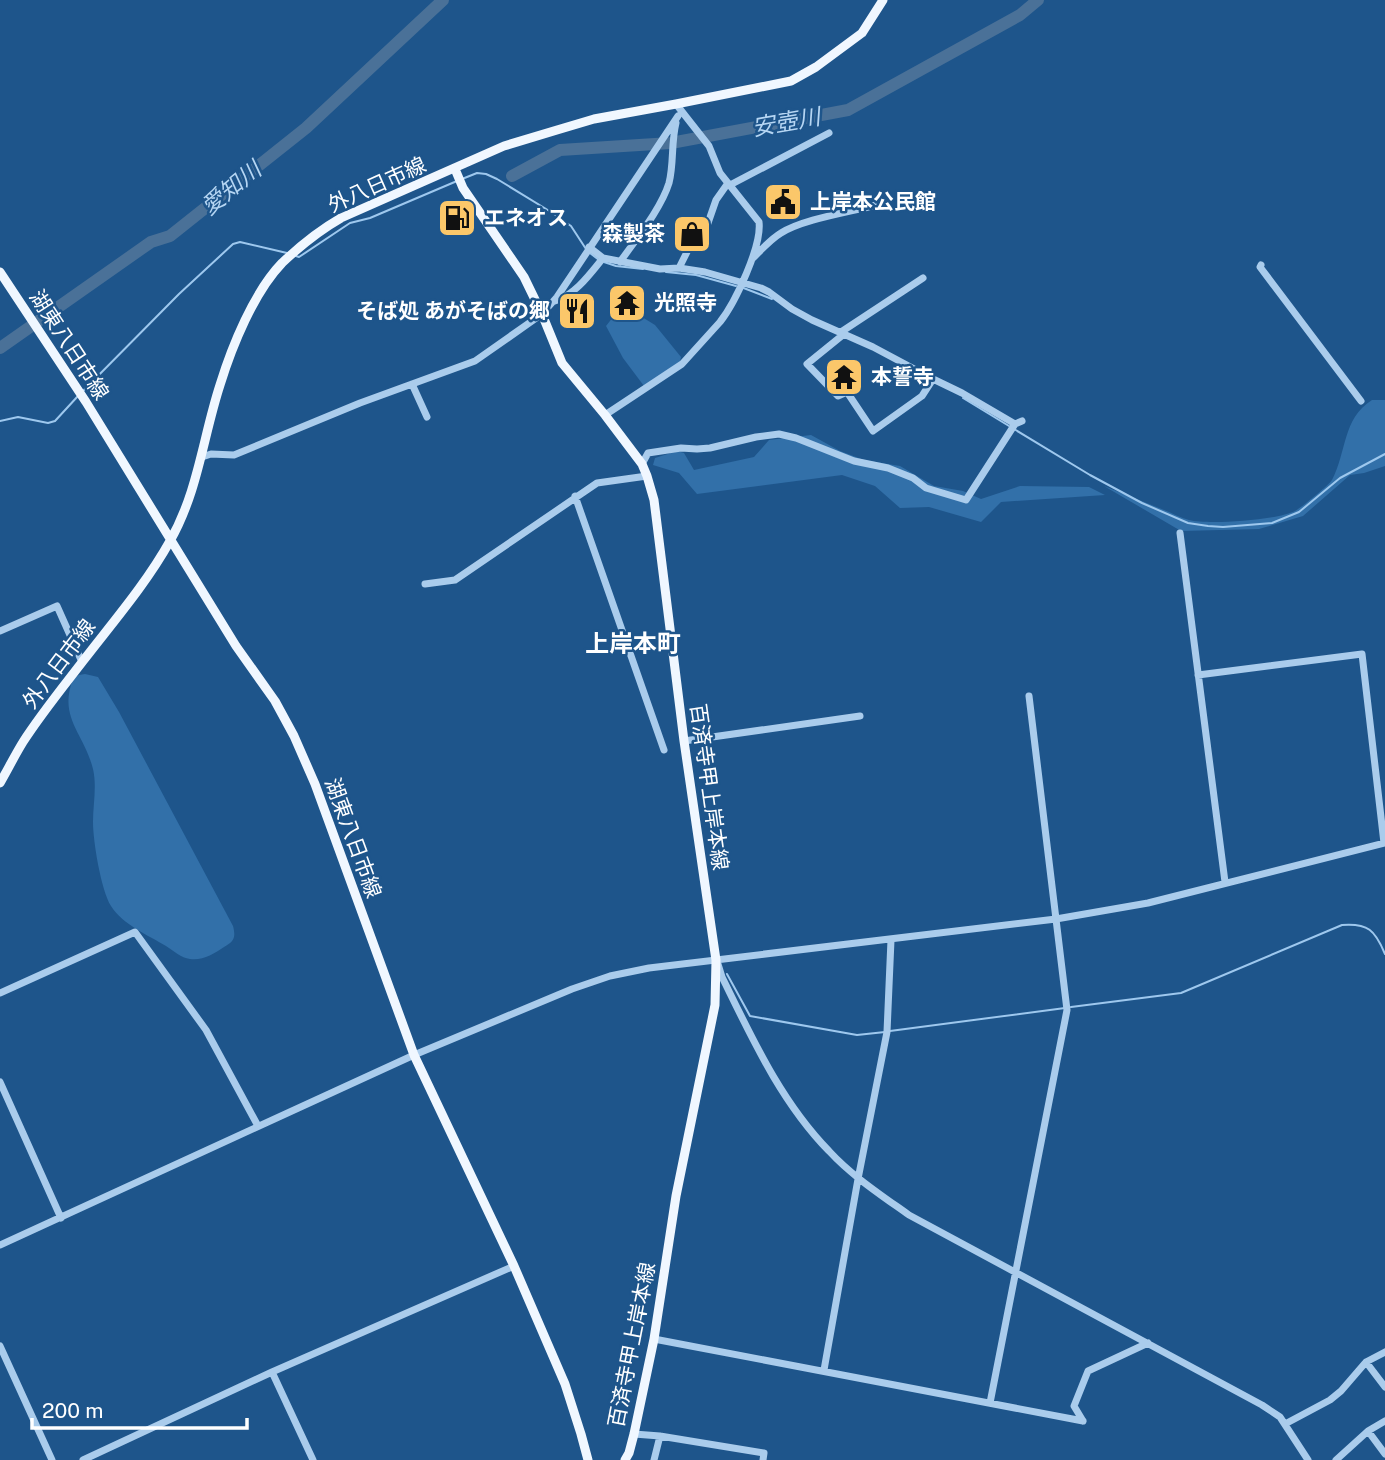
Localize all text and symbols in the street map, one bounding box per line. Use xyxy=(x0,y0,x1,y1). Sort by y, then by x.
water label: 安壺川 xyxy=(750,102,825,141)
street label: 外八日市線 xyxy=(324,152,430,217)
water label: 愛知川 xyxy=(195,154,268,220)
public building icon: 上岸本公民館 xyxy=(762,181,804,223)
place label: 上岸本公民館 xyxy=(810,189,936,214)
fuel station icon: エネオス xyxy=(436,197,478,239)
place label: エネオス xyxy=(484,205,568,230)
shop icon: 森製茶 xyxy=(671,213,713,255)
place label: 森製茶 xyxy=(602,221,665,246)
temple icon: 光照寺 xyxy=(606,282,648,324)
street label: 湖東八日市線 xyxy=(25,285,114,404)
restaurant icon: そば処 あがそばの郷 xyxy=(556,290,598,332)
place label: 光照寺 xyxy=(654,290,717,315)
place label: そば処 あがそばの郷 xyxy=(356,298,550,323)
temple icon: 本誓寺 xyxy=(823,356,865,398)
place label: 本誓寺 xyxy=(871,364,934,389)
street label: 外八日市線 xyxy=(17,614,100,713)
district label: 上岸本町 xyxy=(585,629,681,657)
street label: 百済寺甲上岸本線 xyxy=(685,702,734,872)
street label: 湖東八日市線 xyxy=(320,774,387,901)
street label: 百済寺甲上岸本線 xyxy=(603,1260,660,1430)
scale bar xyxy=(32,1386,247,1430)
text: 200 m xyxy=(42,1398,103,1423)

